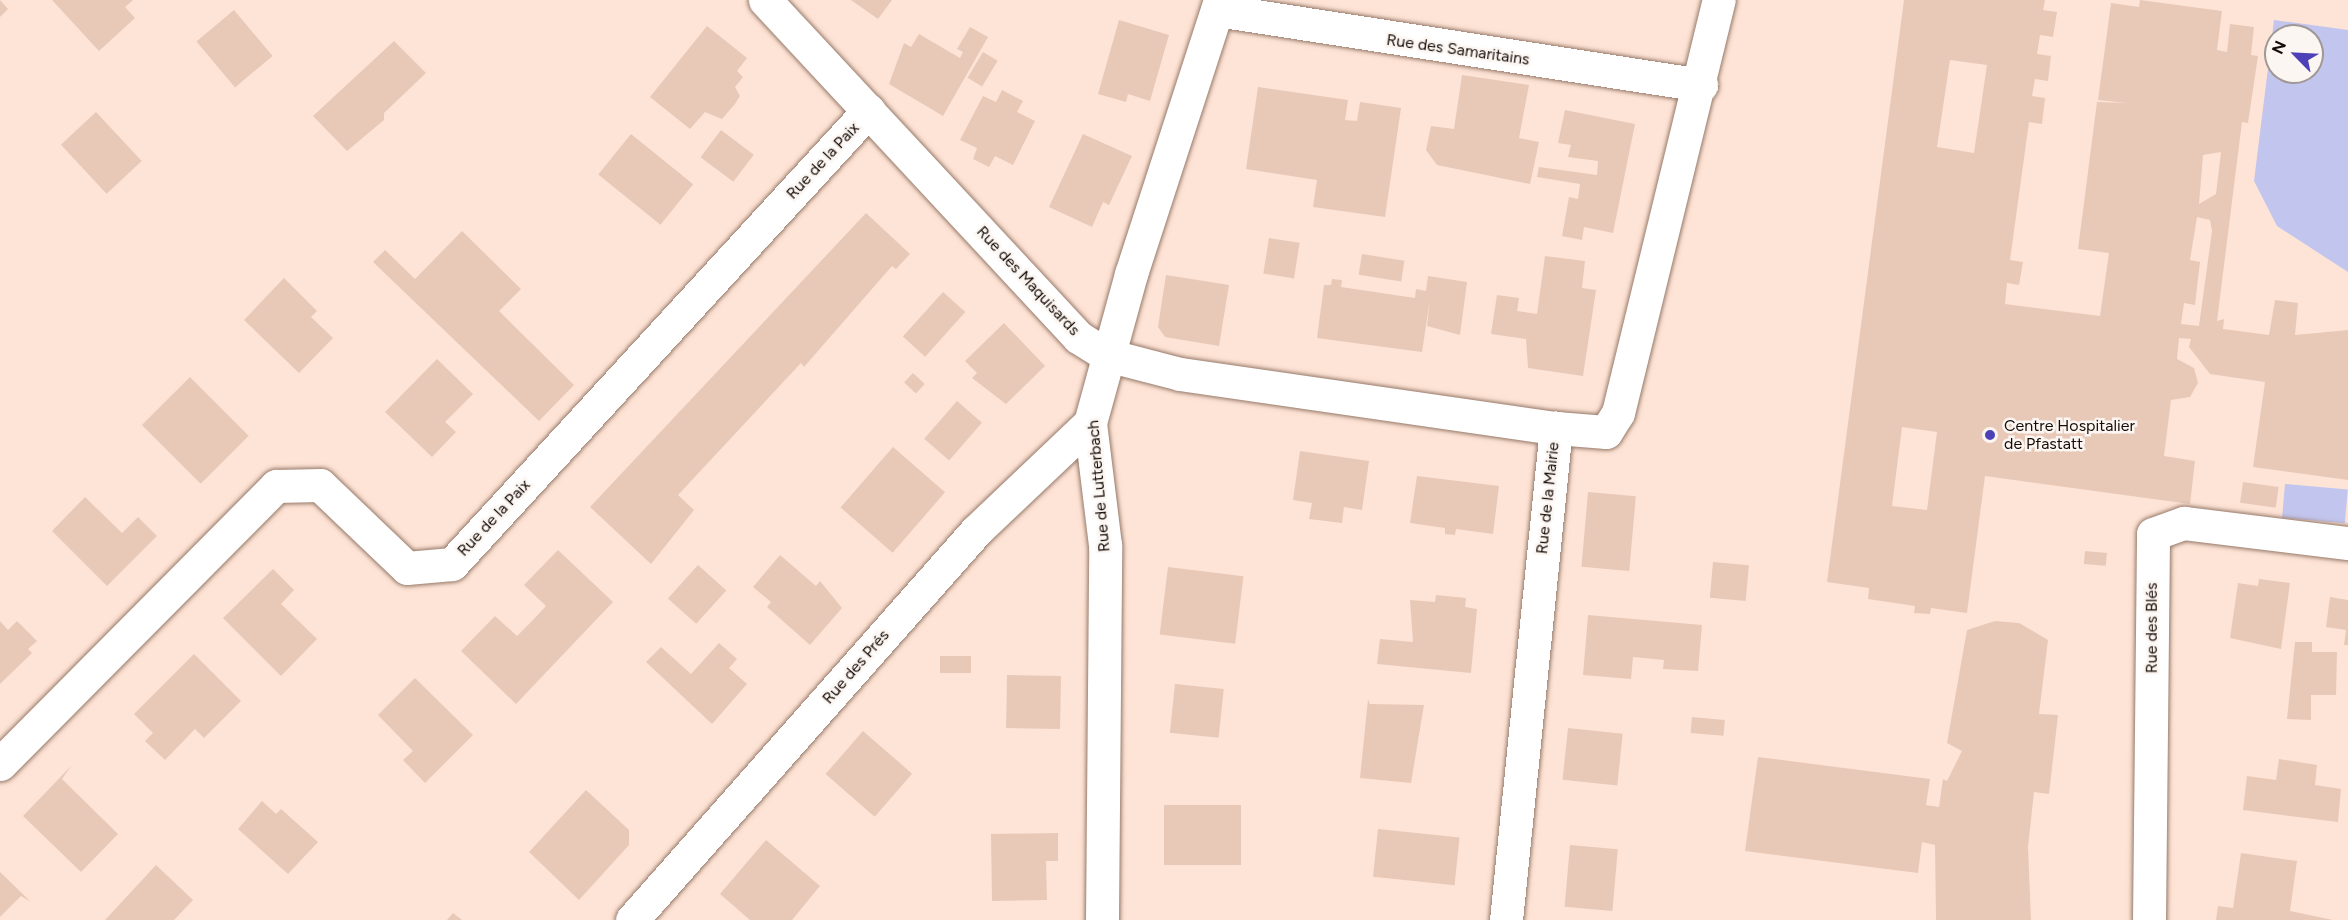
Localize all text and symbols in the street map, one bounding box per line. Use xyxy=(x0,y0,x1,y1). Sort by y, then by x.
north arrow xyxy=(2264,24,2324,84)
street label: Rue des Samaritains xyxy=(1385,30,1531,70)
text: N xyxy=(2268,38,2290,57)
street label: Rue de la Paix xyxy=(783,119,863,203)
street label: Rue des Maquisards xyxy=(972,222,1084,340)
place label: Centre Hospitalier de Pfastatt xyxy=(2004,416,2135,454)
street label: Rue de Lutterbach xyxy=(1084,419,1114,553)
marker: Centre Hospitalier de Pfastatt xyxy=(1981,426,1999,444)
street label: Rue de la Mairie xyxy=(1533,441,1563,555)
street label: Rue de la Paix xyxy=(454,476,534,560)
street label: Rue des Blés xyxy=(2142,583,2162,673)
street label: Rue des Prés xyxy=(819,626,893,708)

